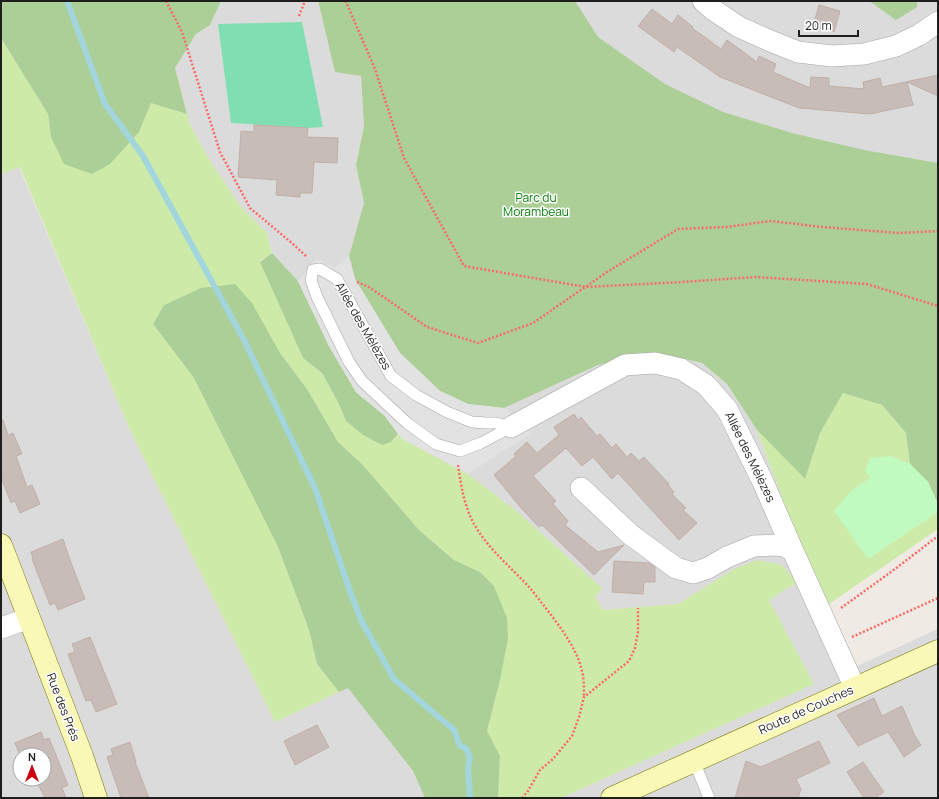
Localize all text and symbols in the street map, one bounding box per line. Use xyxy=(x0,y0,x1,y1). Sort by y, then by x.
scale bar xyxy=(799,12,858,38)
text: 20 m xyxy=(805,17,832,34)
park label: Parc du Morambeau xyxy=(503,189,569,220)
street label: Allée des Mélèzes xyxy=(331,279,395,373)
street label: Allée des Mélèzes xyxy=(721,409,780,505)
street label: Rue des Prés xyxy=(43,670,84,743)
street label: Route de Couches xyxy=(756,681,856,738)
north arrow xyxy=(12,747,52,787)
text: N xyxy=(28,749,36,764)

